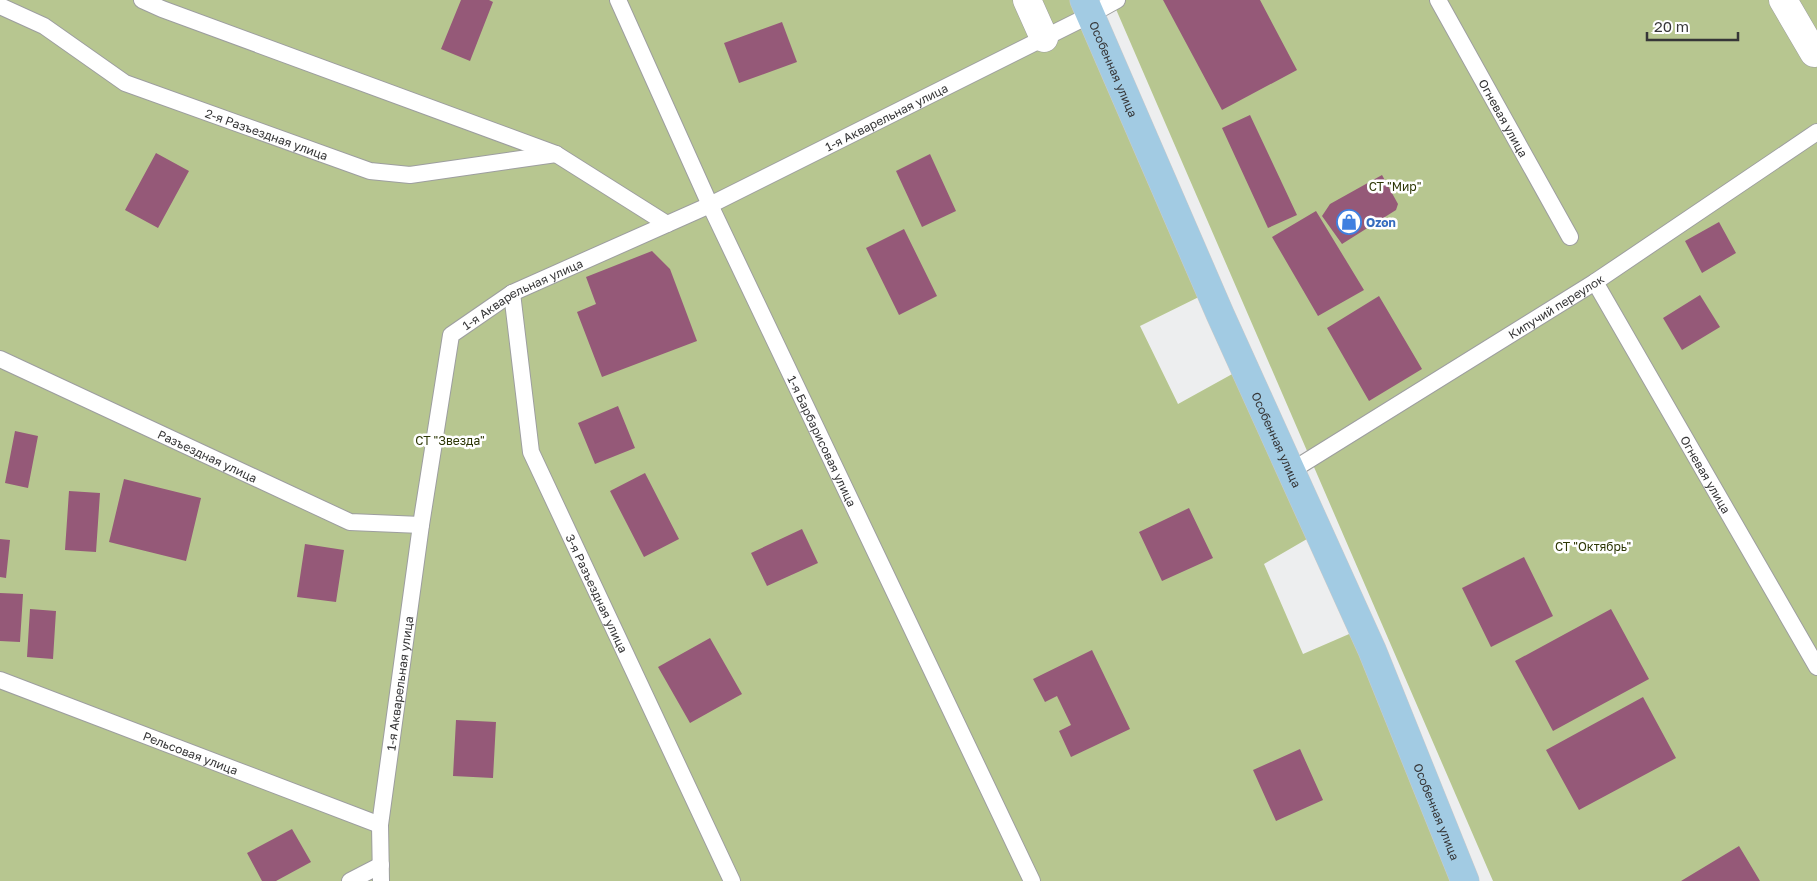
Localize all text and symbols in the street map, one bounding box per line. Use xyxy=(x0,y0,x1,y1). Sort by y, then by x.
scale bar xyxy=(1647,10,1738,42)
text: 20 m xyxy=(1654,17,1689,35)
street label: Особенная улица xyxy=(1086,18,1141,119)
street label: Огневая улица xyxy=(1476,76,1531,160)
street label: 1-я Акварельная улица xyxy=(822,80,950,154)
street label: 2-я Разъездная улица xyxy=(203,105,330,163)
park label: СТ "Мир" xyxy=(1369,179,1421,194)
shop icon: Ozon xyxy=(1336,209,1362,235)
place label: Ozon xyxy=(1366,215,1396,230)
street label: 1-я Акварельная улица xyxy=(459,255,585,333)
street label: Кипучий переулок xyxy=(1505,271,1607,342)
street label: 1-я Барбарисовая улица xyxy=(785,373,860,509)
street label: Особенная улица xyxy=(1249,389,1305,490)
street label: Разъездная улица xyxy=(156,426,260,485)
park label: СТ "Звезда" xyxy=(415,433,485,448)
street label: Огневая улица xyxy=(1678,433,1734,516)
street label: 3-я Разъездная улица xyxy=(563,531,631,655)
park label: СТ "Октябрь" xyxy=(1555,539,1631,554)
street label: 1-я Акварельная улица xyxy=(383,615,416,751)
street label: Рельсовая улица xyxy=(141,728,240,778)
street label: Особенная улица xyxy=(1411,761,1463,862)

